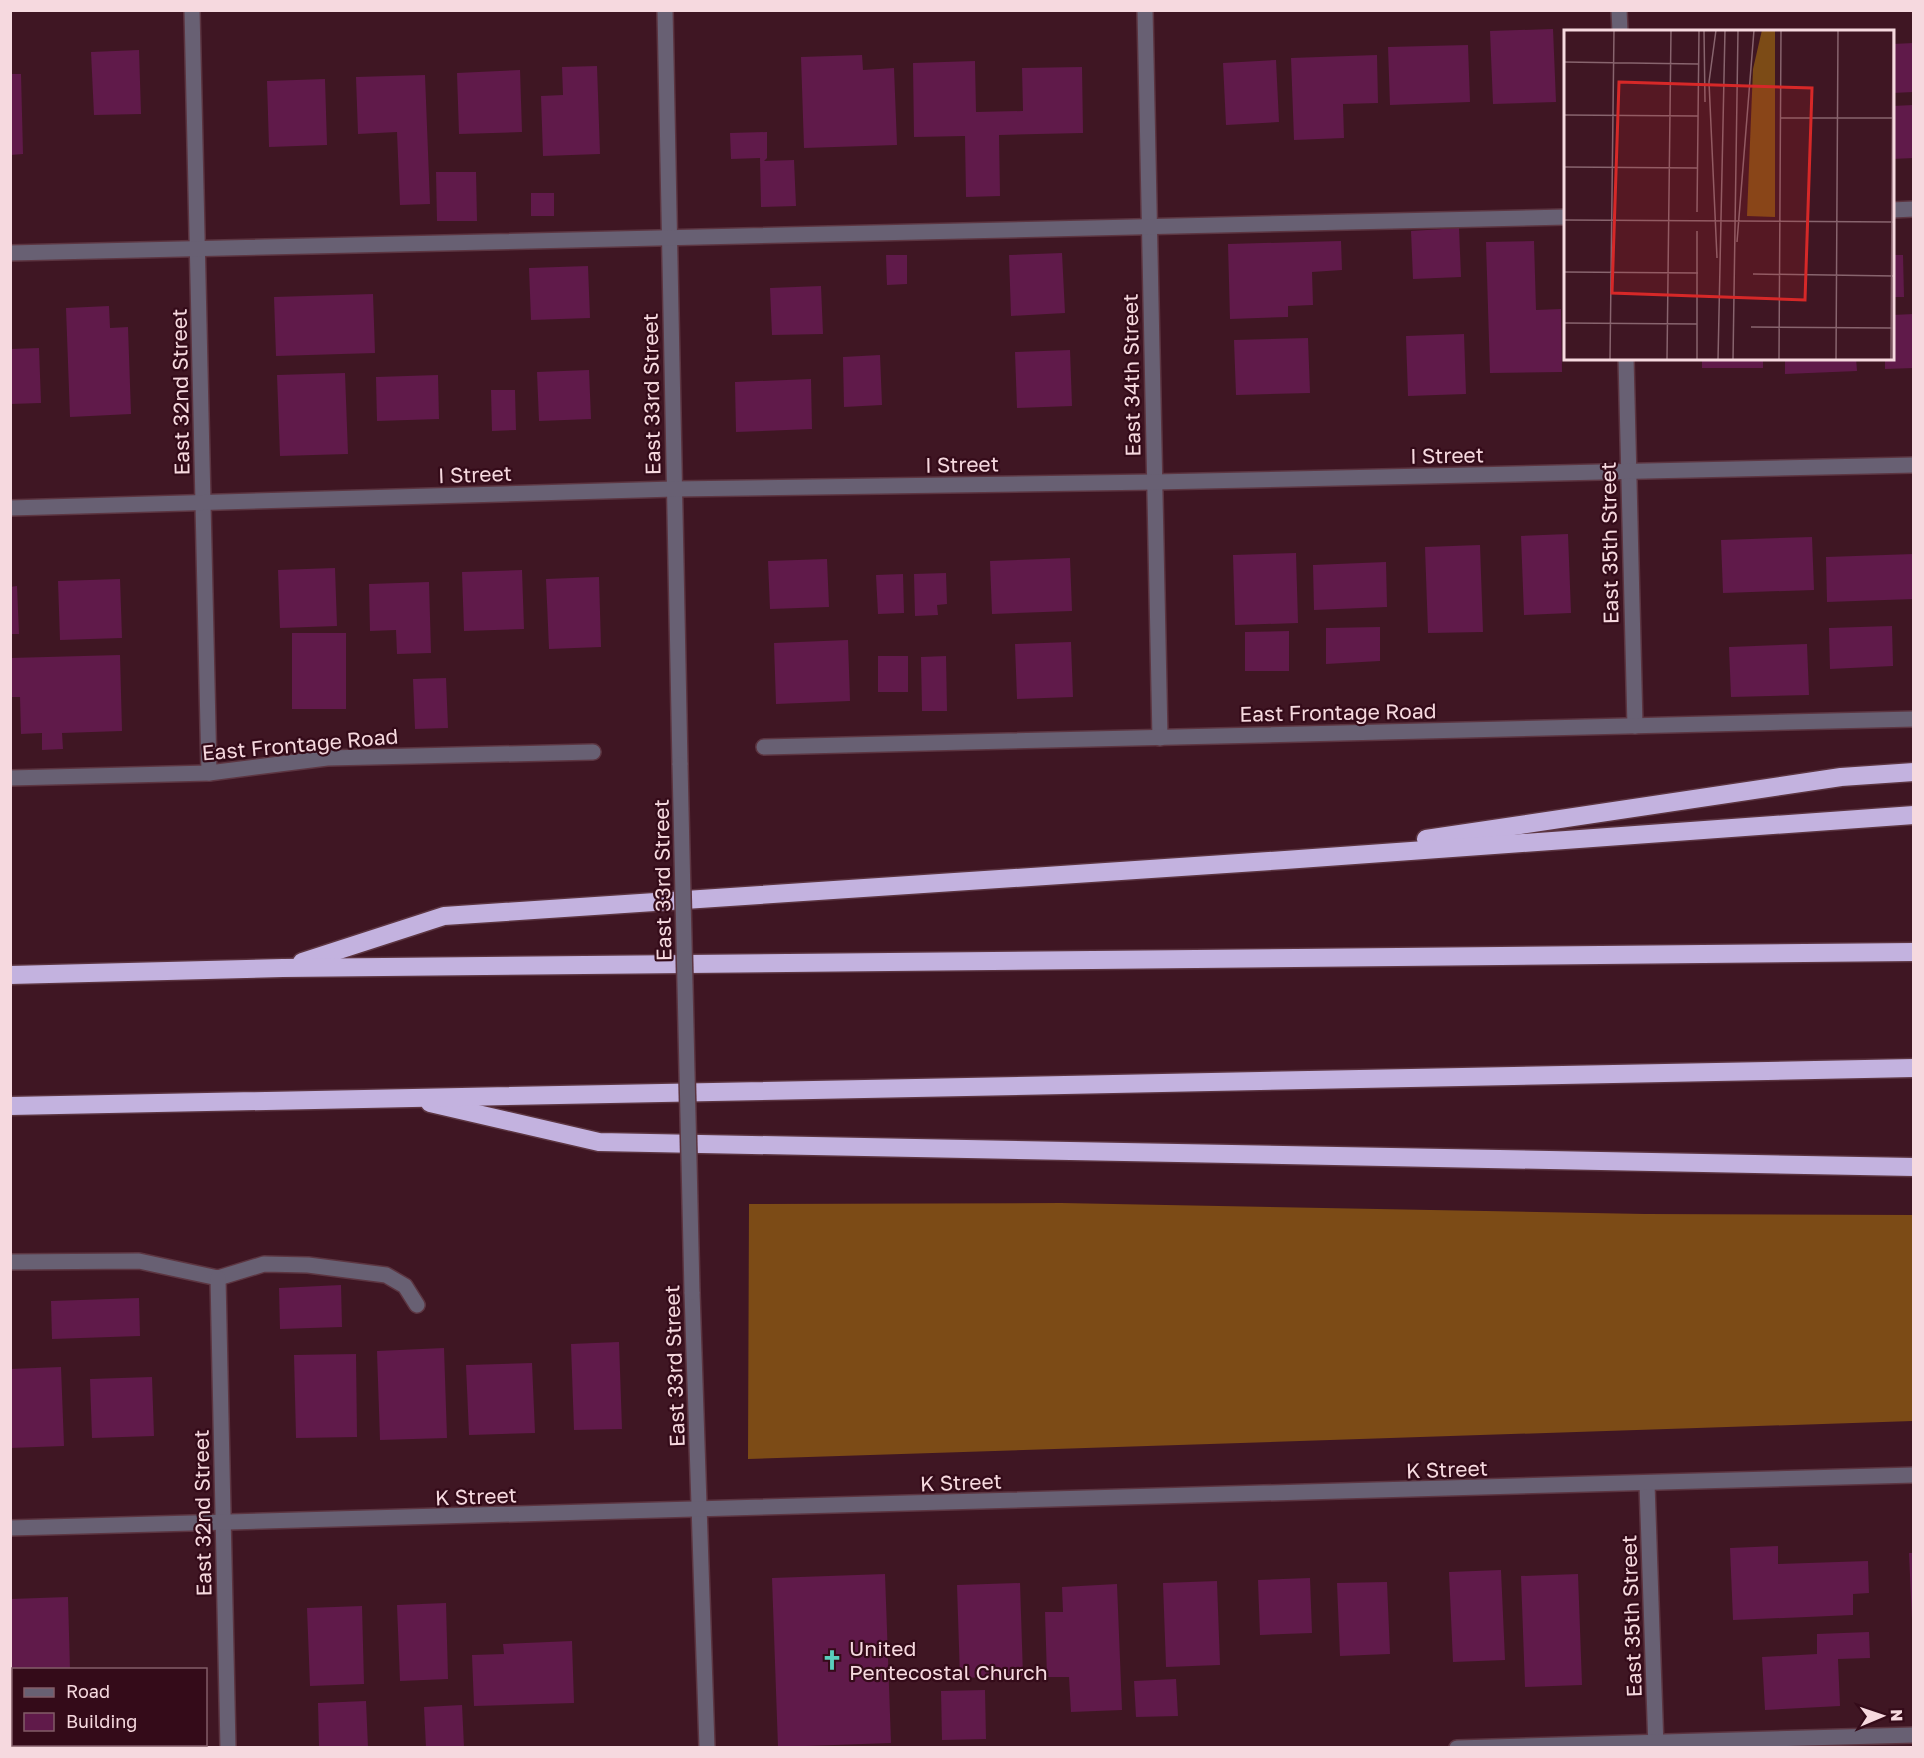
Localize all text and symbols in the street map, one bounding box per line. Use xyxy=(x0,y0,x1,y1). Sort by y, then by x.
inset map xyxy=(1564,30,1894,360)
street label: East 34th Street xyxy=(1117,293,1145,457)
street label: East 32nd Street xyxy=(166,308,194,476)
street label: East 33rd Street xyxy=(637,313,665,475)
street label: I Street xyxy=(1410,441,1484,469)
street label: I Street xyxy=(925,450,999,478)
street label: I Street xyxy=(438,460,512,488)
street label: East 35th Street xyxy=(1595,462,1623,624)
street label: East Frontage Road xyxy=(1239,697,1437,727)
street label: East Frontage Road xyxy=(201,722,399,766)
street label: East 33rd Street xyxy=(648,799,676,961)
street label: East 33rd Street xyxy=(658,1285,690,1447)
street label: East 32nd Street xyxy=(188,1429,216,1597)
street label: K Street xyxy=(1406,1455,1488,1483)
street label: K Street xyxy=(920,1468,1002,1496)
street label: K Street xyxy=(435,1482,517,1510)
street label: East 35th Street xyxy=(1615,1534,1647,1698)
place label: United Pentecostal Church xyxy=(849,1635,1048,1685)
church icon: United Pentecostal Church xyxy=(820,1648,844,1672)
legend xyxy=(12,1668,207,1746)
text: Road xyxy=(66,1680,110,1702)
north arrow xyxy=(1852,1686,1912,1746)
text: N xyxy=(1887,1709,1907,1722)
text: Building xyxy=(66,1710,137,1732)

